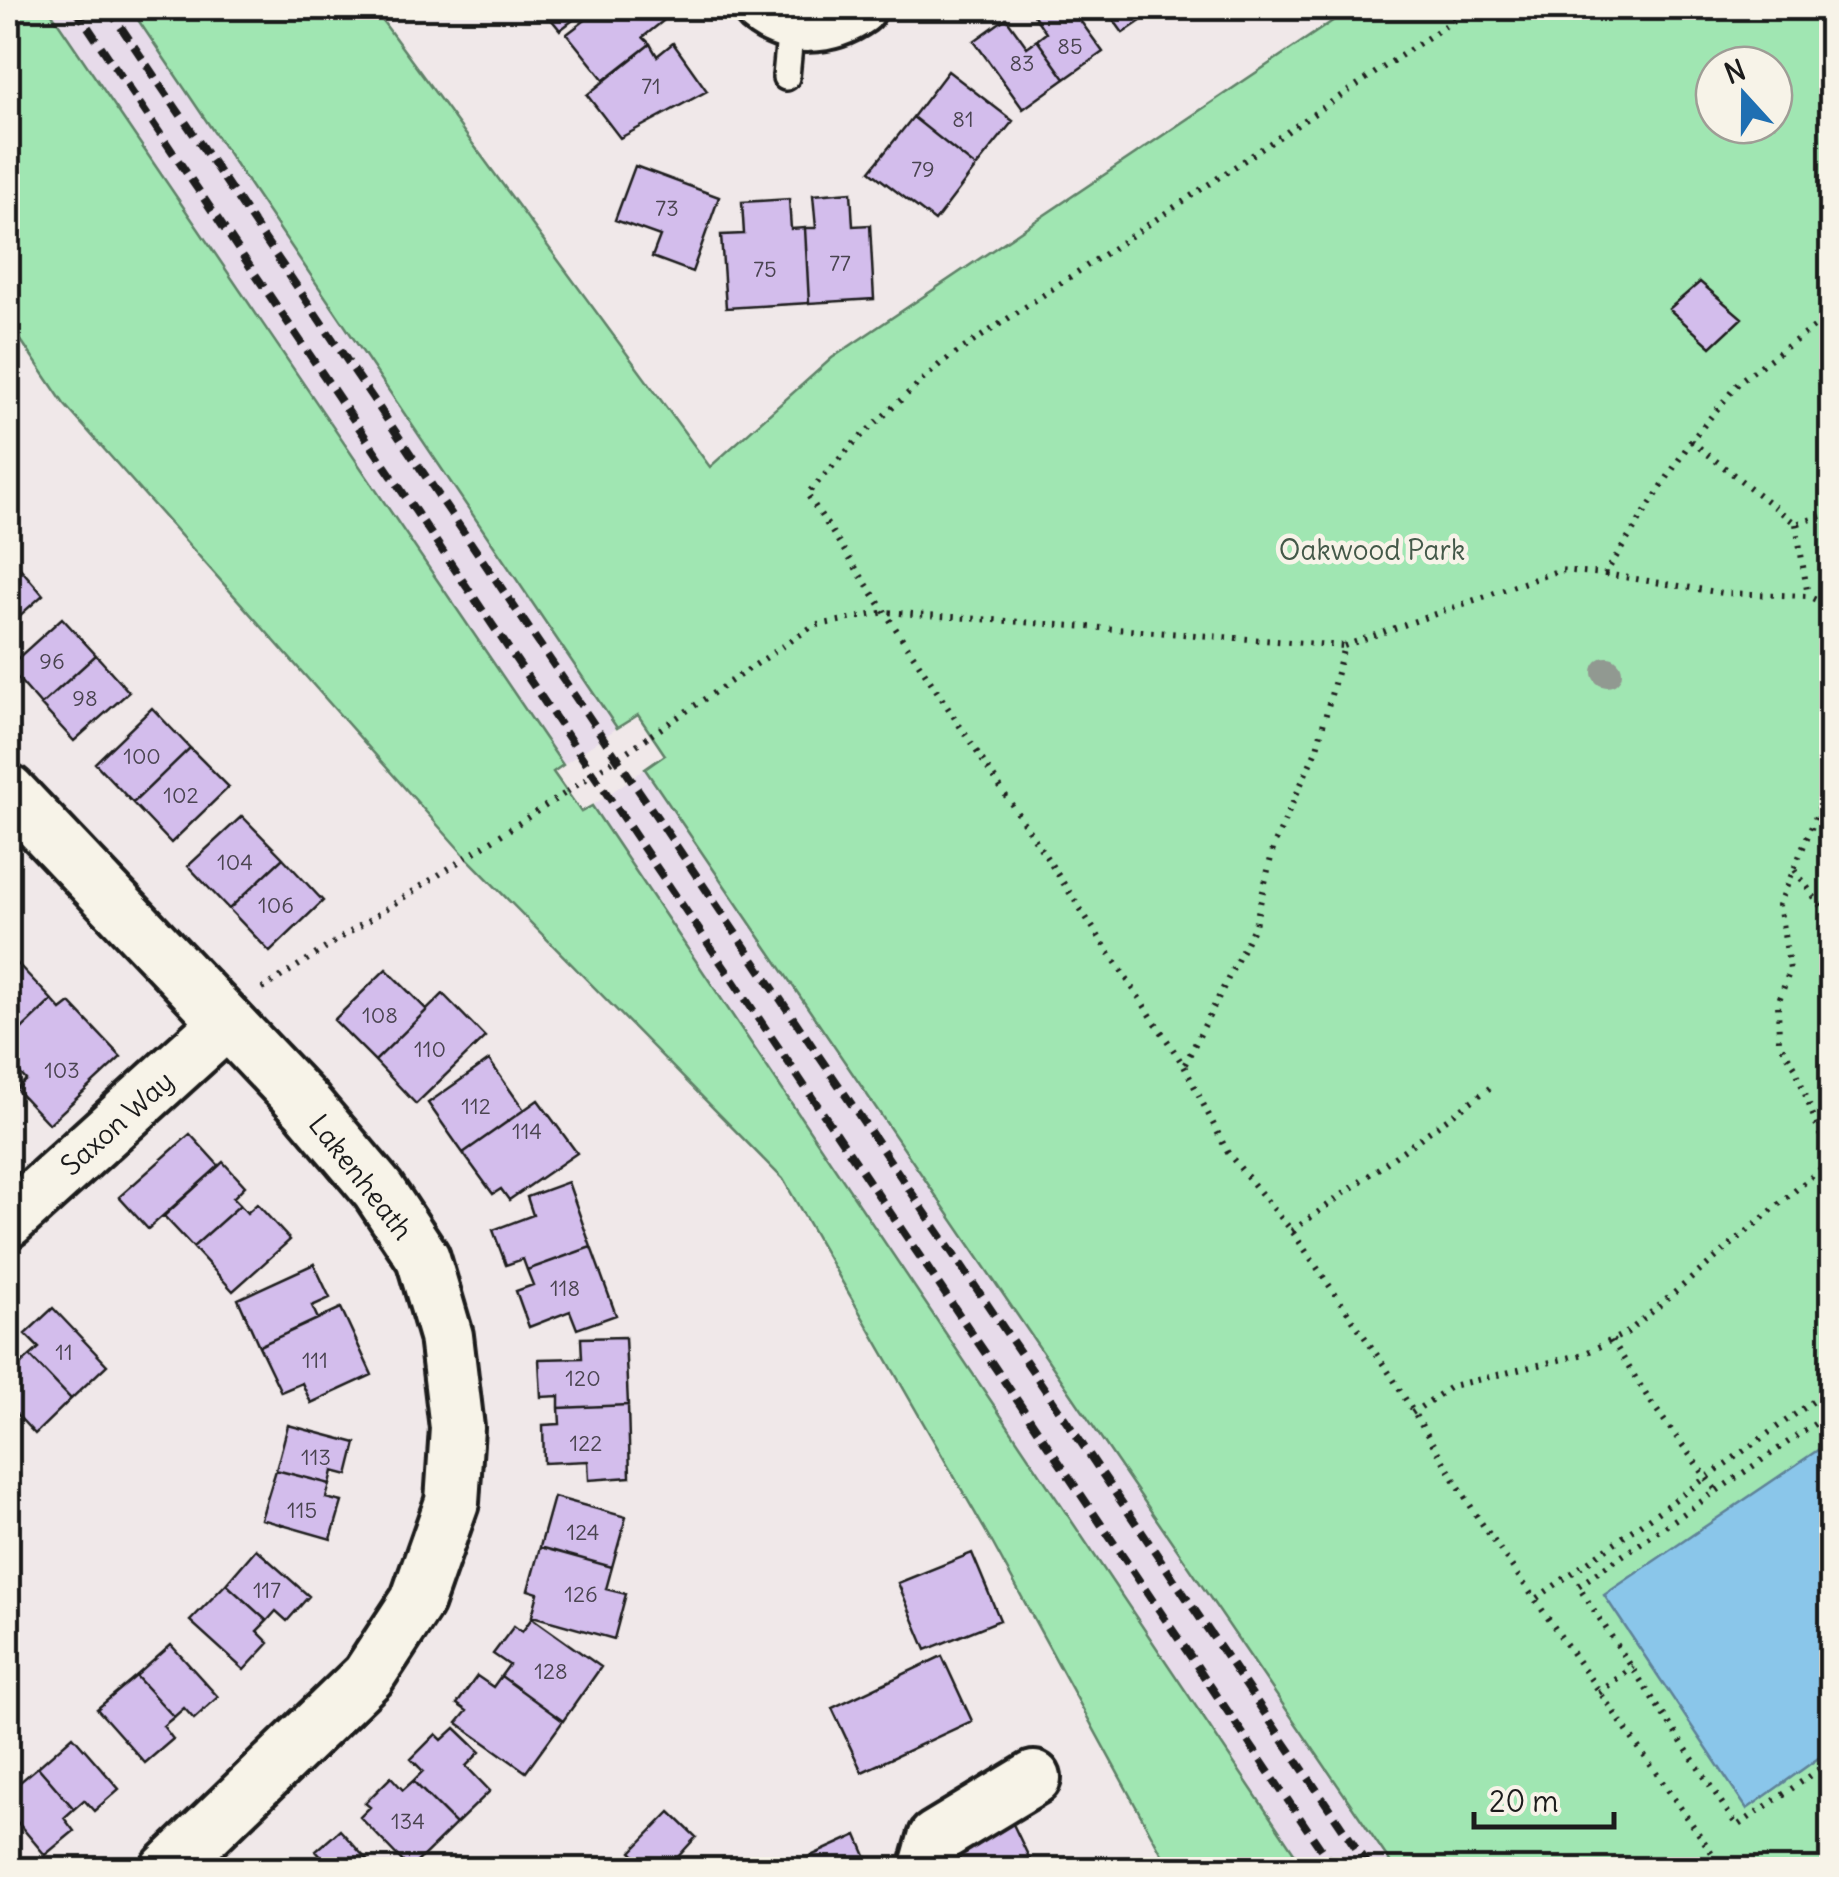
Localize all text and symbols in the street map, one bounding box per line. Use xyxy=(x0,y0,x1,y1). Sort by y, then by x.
house number: 85 xyxy=(1057,32,1083,60)
north arrow xyxy=(1694,45,1794,145)
house number: 83 xyxy=(1009,49,1035,77)
text: N xyxy=(1720,51,1751,92)
house number: 71 xyxy=(641,72,661,100)
house number: 81 xyxy=(952,105,974,133)
house number: 79 xyxy=(911,155,935,183)
house number: 73 xyxy=(655,194,679,222)
house number: 77 xyxy=(829,249,851,277)
house number: 75 xyxy=(753,255,777,283)
park label: Oakwood Park xyxy=(1279,532,1465,568)
house number: 96 xyxy=(39,647,65,675)
house number: 98 xyxy=(72,684,98,712)
house number: 100 xyxy=(123,742,161,770)
house number: 102 xyxy=(163,781,199,809)
house number: 104 xyxy=(217,848,253,876)
house number: 106 xyxy=(258,891,294,919)
house number: 108 xyxy=(362,1001,398,1029)
house number: 110 xyxy=(414,1035,446,1063)
house number: 103 xyxy=(44,1056,80,1084)
street label: Saxon Way xyxy=(53,1063,181,1183)
house number: 112 xyxy=(461,1092,491,1120)
street label: Lakenheath xyxy=(301,1107,421,1247)
house number: 114 xyxy=(512,1117,542,1145)
house number: 118 xyxy=(550,1274,580,1302)
house number: 11 xyxy=(55,1338,73,1366)
house number: 111 xyxy=(302,1346,328,1374)
house number: 120 xyxy=(565,1364,601,1392)
house number: 122 xyxy=(570,1429,602,1457)
house number: 113 xyxy=(301,1443,331,1471)
house number: 115 xyxy=(287,1496,317,1524)
house number: 124 xyxy=(566,1518,600,1546)
house number: 117 xyxy=(253,1576,281,1604)
house number: 126 xyxy=(564,1580,598,1608)
house number: 128 xyxy=(534,1657,568,1685)
scale bar xyxy=(1474,1767,1614,1829)
text: 20 m xyxy=(1489,1782,1559,1820)
house number: 134 xyxy=(391,1807,425,1835)

